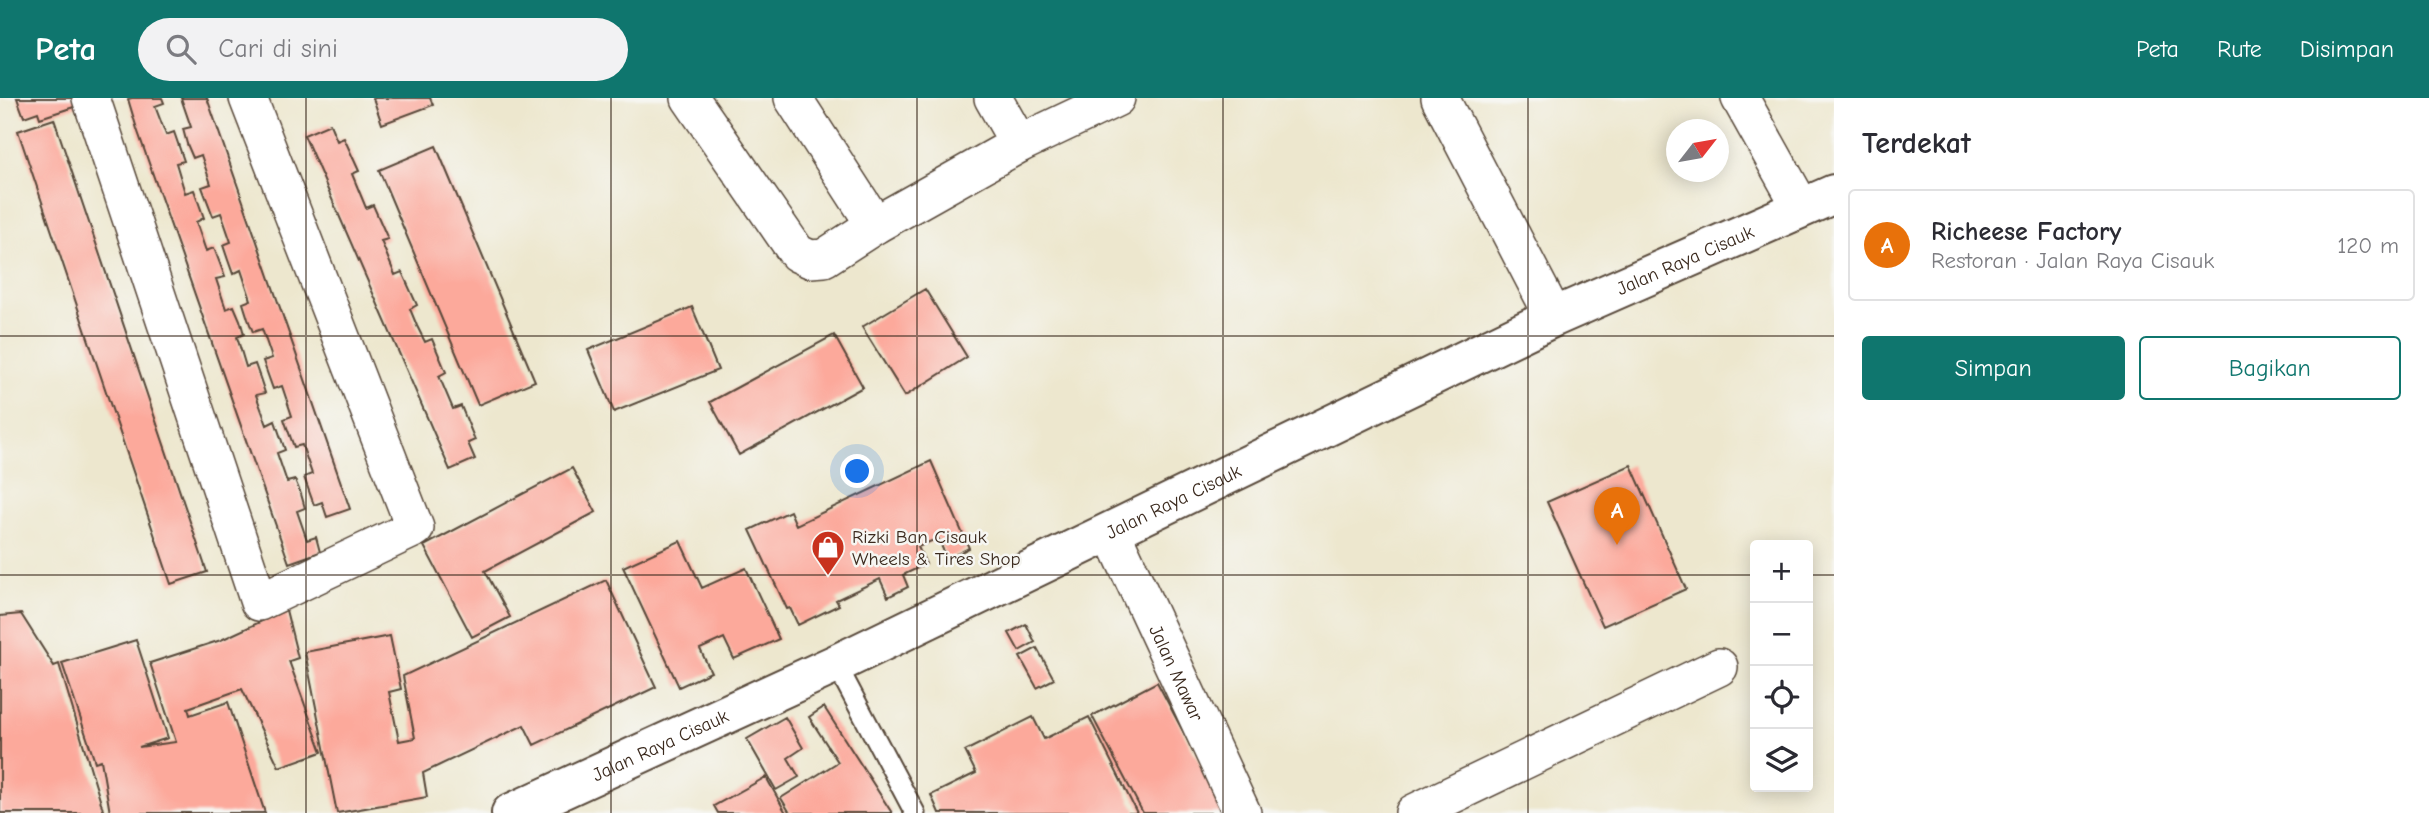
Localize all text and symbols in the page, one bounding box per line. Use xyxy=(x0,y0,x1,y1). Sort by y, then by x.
search box xyxy=(138,18,628,81)
text: Peta xyxy=(35,30,96,68)
icon: search xyxy=(162,30,200,68)
text: Cari di sini xyxy=(218,34,338,64)
text: Peta xyxy=(2136,35,2179,63)
text: Rute xyxy=(2217,35,2262,63)
text: Disimpan xyxy=(2300,35,2394,63)
north arrow xyxy=(1666,119,1729,182)
text: Terdekat xyxy=(1862,126,1971,161)
text: Richeese Factory xyxy=(1931,217,2121,247)
street label: Jalan Raya Cisauk xyxy=(1614,220,1758,300)
text: A xyxy=(1881,232,1893,259)
text: 120 m xyxy=(2337,232,2399,259)
text: Restoran · Jalan Raya Cisauk xyxy=(1931,247,2214,274)
button: Simpan xyxy=(1862,336,2125,400)
button: Bagikan xyxy=(2139,336,2401,400)
your location xyxy=(840,454,874,488)
street label: Jalan Raya Cisauk xyxy=(1103,460,1245,544)
pin: A xyxy=(1594,487,1640,545)
place label: Rizki Ban Cisauk Wheels & Tires Shop xyxy=(852,526,1021,570)
shop icon: Rizki Ban Cisauk Wheels & Tires Shop xyxy=(809,528,847,577)
map controls xyxy=(1750,540,1813,792)
button: + xyxy=(1750,540,1813,603)
button: − xyxy=(1750,603,1813,666)
street label: Jalan Mawar xyxy=(1144,622,1208,725)
button: locate xyxy=(1750,666,1813,729)
street label: Jalan Raya Cisauk xyxy=(589,705,733,786)
button: layers xyxy=(1750,729,1813,792)

